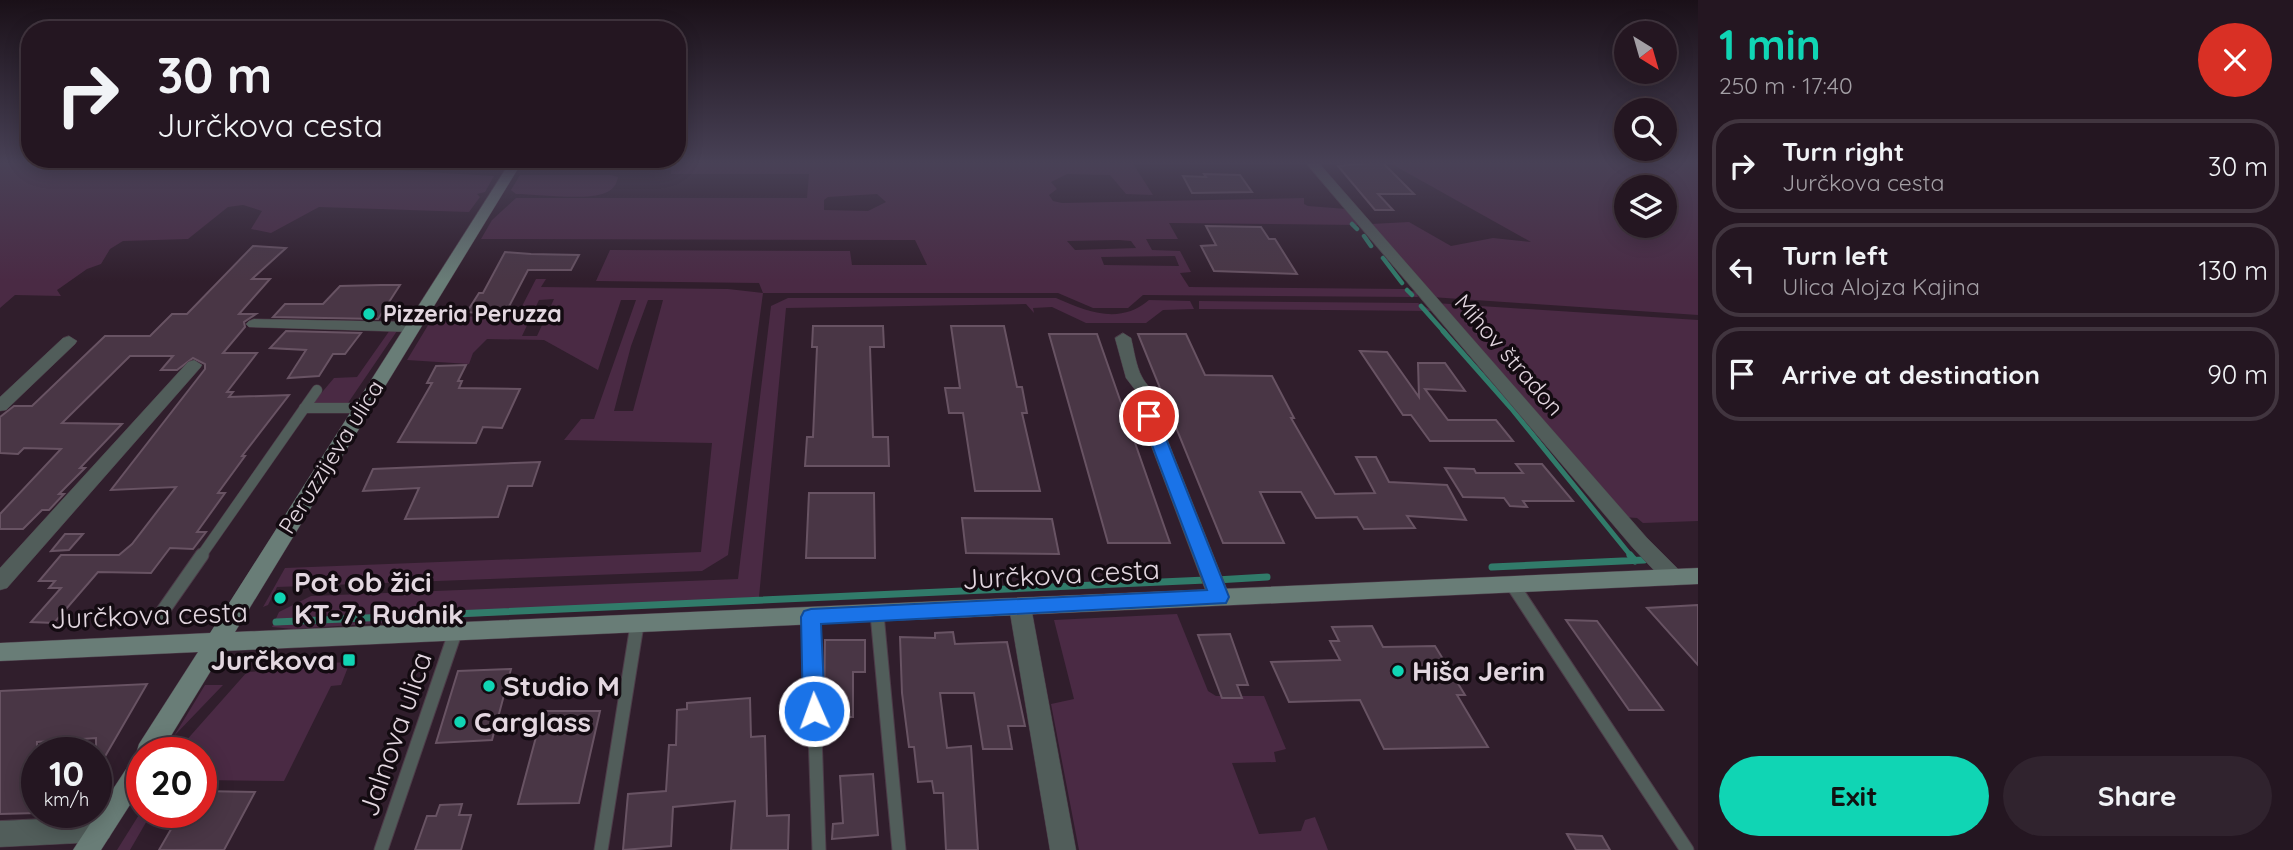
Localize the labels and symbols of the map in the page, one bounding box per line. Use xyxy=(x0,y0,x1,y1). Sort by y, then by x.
north arrow xyxy=(1614,21,1676,84)
street label: Mihov štradon xyxy=(1449,288,1570,421)
place label: Pizzeria Peruzza xyxy=(383,299,562,328)
marker: Pizzeria Peruzza xyxy=(361,306,377,322)
street label: Peruzzijeva ulica xyxy=(272,374,389,539)
pin xyxy=(1119,386,1179,446)
street label: Jurčkova cesta xyxy=(961,551,1161,596)
place label: Pot ob žici KT-7: Rudnik xyxy=(294,564,464,631)
marker: Pot ob žici KT-7: Rudnik xyxy=(272,590,288,606)
street label: Jurčkova cesta xyxy=(50,594,248,635)
place label: Jurčkova xyxy=(210,642,335,677)
street label: Jalnova ulica xyxy=(350,647,439,821)
marker: Jurčkova xyxy=(341,652,357,668)
place label: Hiša Jerin xyxy=(1412,653,1545,688)
marker: Hiša Jerin xyxy=(1390,663,1406,679)
place label: Studio M xyxy=(503,668,620,703)
position arrow xyxy=(777,674,851,748)
marker: Studio M xyxy=(481,678,497,694)
place label: Carglass xyxy=(474,704,591,739)
marker: Carglass xyxy=(452,714,468,730)
speed limit sign: 20 xyxy=(126,737,217,828)

